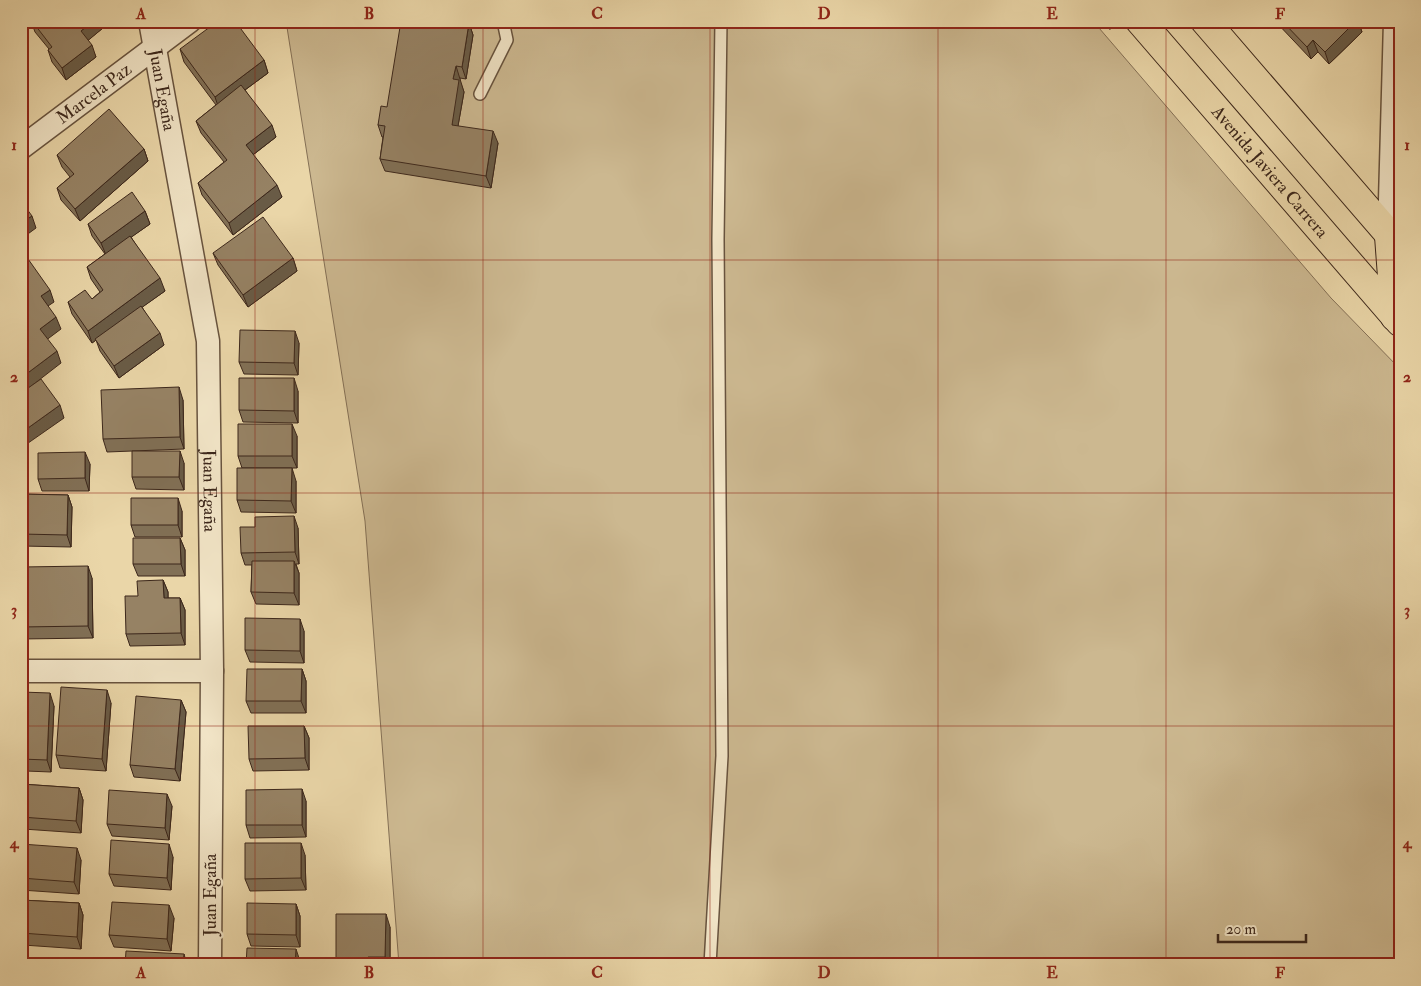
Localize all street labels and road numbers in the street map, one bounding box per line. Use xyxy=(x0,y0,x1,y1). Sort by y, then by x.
street label: Juan Egaña xyxy=(144,46,181,133)
street label: Marcela Paz xyxy=(52,57,136,129)
street label: Avenida Javiera Carrera xyxy=(1206,100,1334,243)
street label: Juan Egaña xyxy=(198,448,222,533)
street label: Juan Egaña xyxy=(199,853,222,937)

